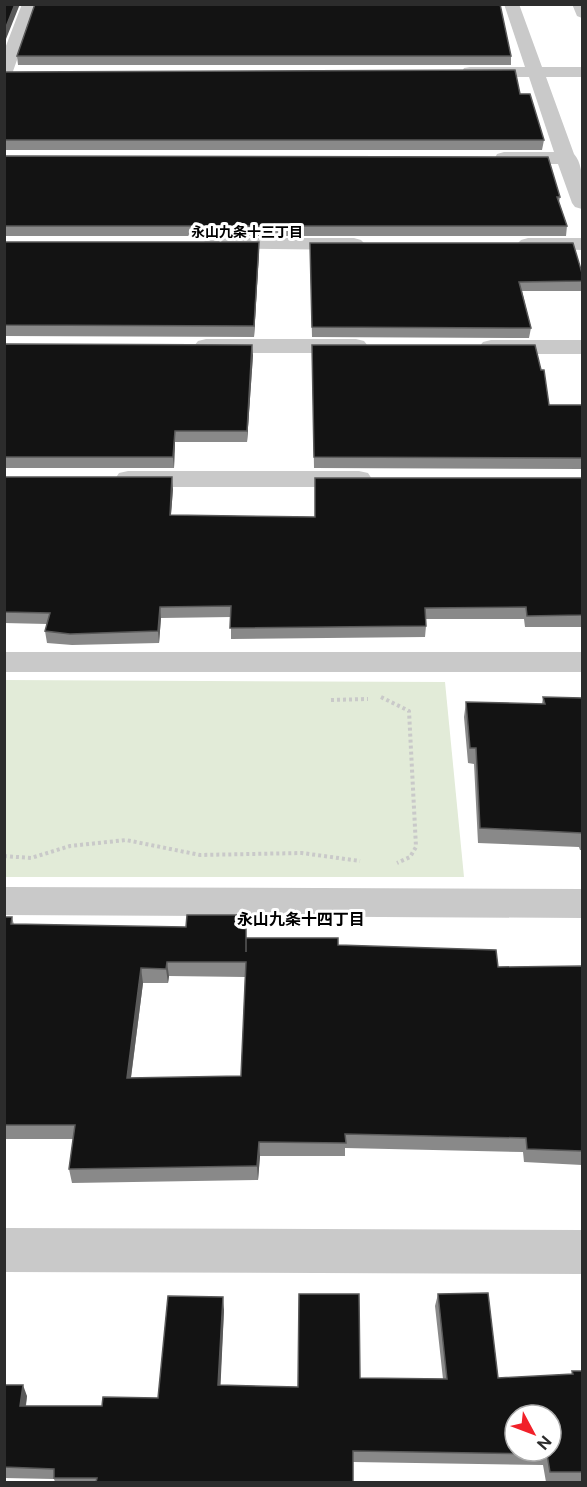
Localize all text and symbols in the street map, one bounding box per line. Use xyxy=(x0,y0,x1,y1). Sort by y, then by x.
district label: 永山九条十三丁目 xyxy=(191,224,303,240)
district label: 永山九条十四丁目 xyxy=(237,910,365,929)
north arrow xyxy=(503,1403,563,1463)
text: N xyxy=(533,1432,555,1453)

